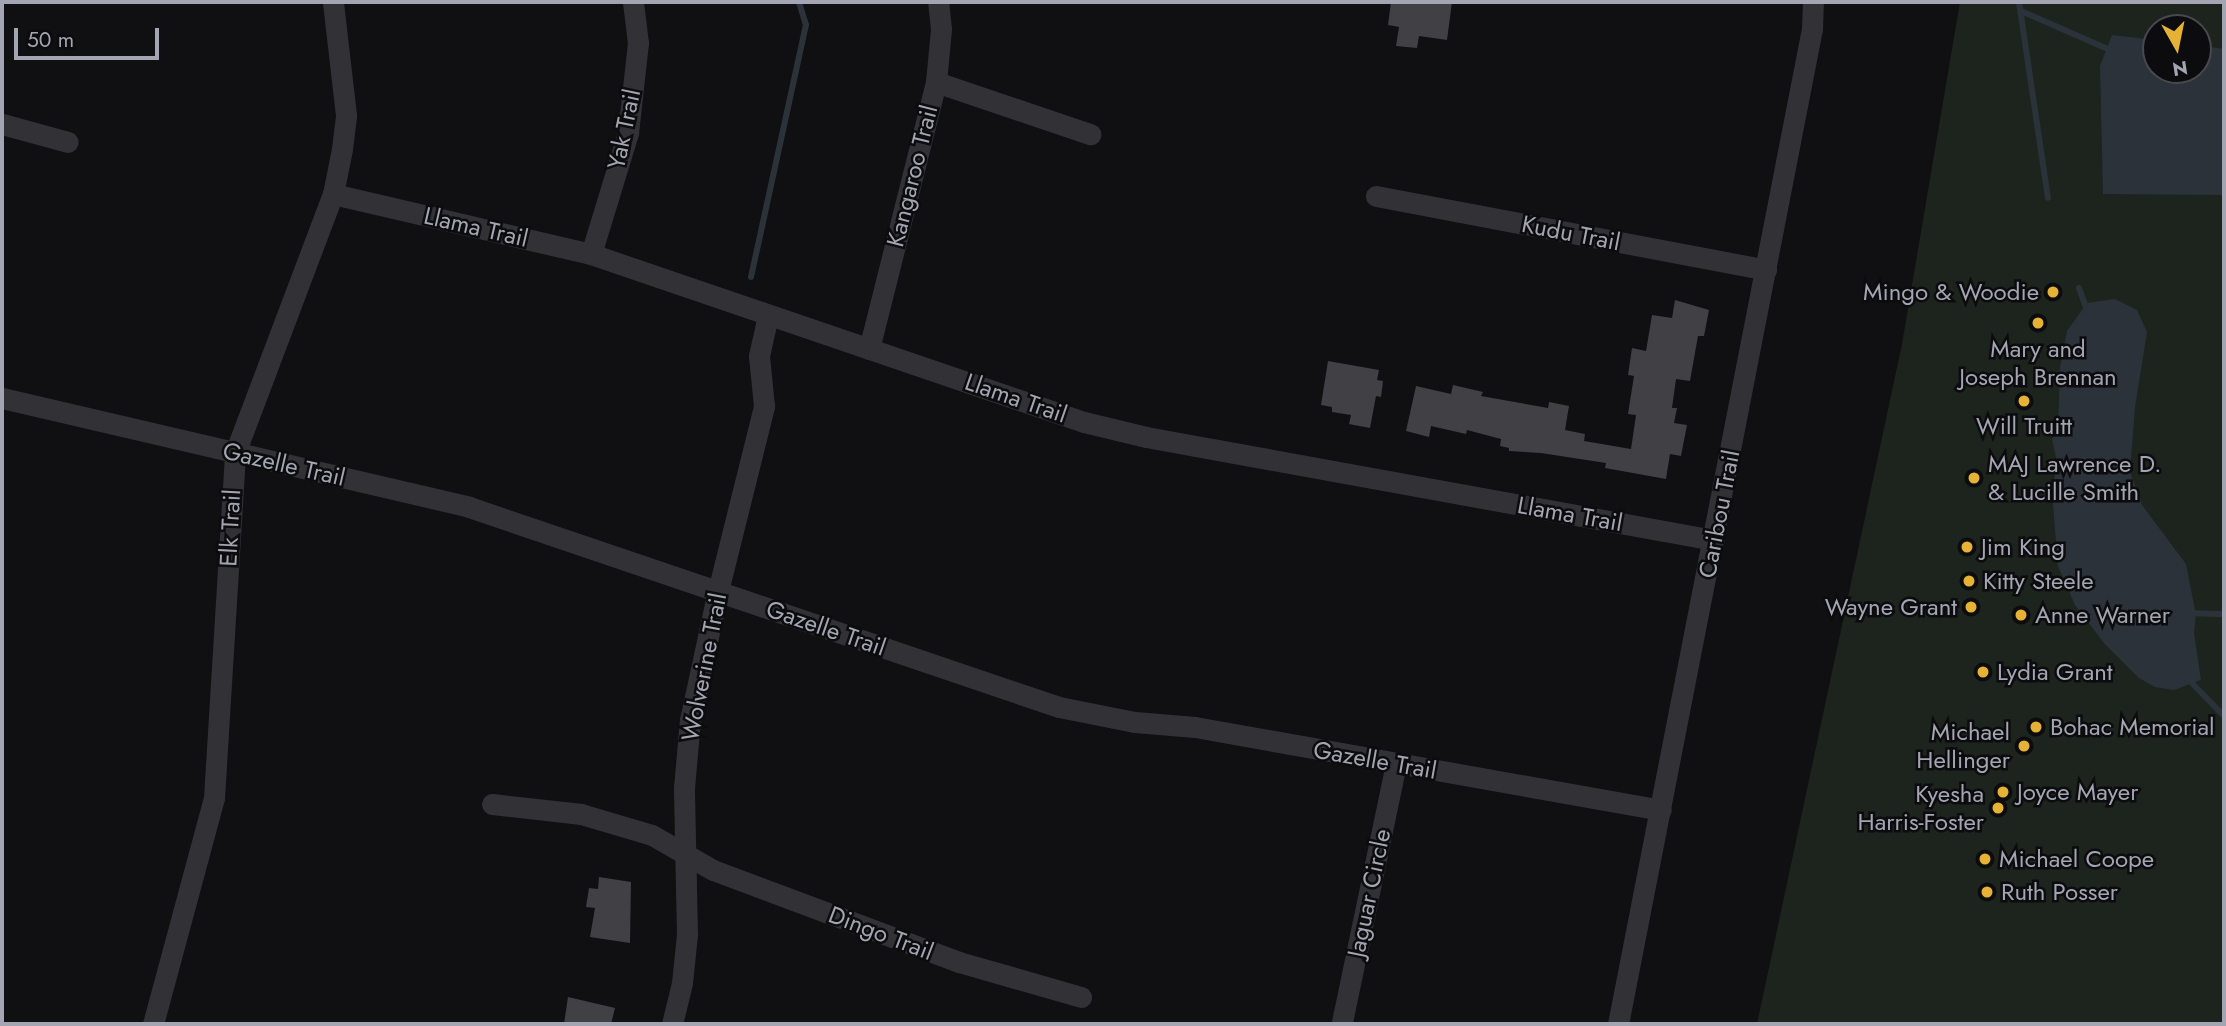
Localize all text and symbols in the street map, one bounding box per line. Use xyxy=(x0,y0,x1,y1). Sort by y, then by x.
scale bar xyxy=(18,14,163,58)
north arrow xyxy=(2142,14,2212,84)
text: 50 m xyxy=(27,25,74,55)
text: N xyxy=(2170,54,2190,83)
street label: Yak Trail xyxy=(601,86,647,172)
street label: Kangaroo Trail xyxy=(880,102,944,250)
street label: Llama Trail xyxy=(421,201,531,253)
street label: Kudu Trail xyxy=(1519,209,1623,257)
place label: Mingo & Woodie xyxy=(1863,278,2039,306)
marker: Mingo & Woodie xyxy=(2045,284,2061,300)
marker: Mary and Joseph Brennan xyxy=(2030,315,2046,331)
place label: Mary and Joseph Brennan xyxy=(1959,335,2117,391)
street label: Llama Trail xyxy=(961,367,1071,429)
marker: Will Truitt xyxy=(2016,393,2032,409)
place label: Will Truitt xyxy=(1976,412,2072,440)
street label: Gazelle Trail xyxy=(220,436,348,492)
street label: Caribou Trail xyxy=(1692,448,1746,580)
place label: MAJ Lawrence D. & Lucille Smith xyxy=(1988,450,2161,506)
marker: MAJ Lawrence D. & Lucille Smith xyxy=(1966,470,1982,486)
street label: Elk Trail xyxy=(214,489,246,567)
street label: Llama Trail xyxy=(1515,491,1625,537)
place label: Jim King xyxy=(1981,533,2065,561)
marker: Jim King xyxy=(1959,539,1975,555)
place label: Kitty Steele xyxy=(1983,567,2094,595)
marker: Kitty Steele xyxy=(1961,573,1977,589)
street label: Wolverine Trail xyxy=(676,590,732,744)
place label: Wayne Grant xyxy=(1825,593,1957,621)
street label: Gazelle Trail xyxy=(762,594,890,662)
marker: Wayne Grant xyxy=(1963,599,1979,615)
place label: Anne Warner xyxy=(2035,601,2170,629)
marker: Anne Warner xyxy=(2013,607,2029,623)
place label: Lydia Grant xyxy=(1997,658,2113,686)
marker: Lydia Grant xyxy=(1975,664,1991,680)
place label: Bohac Memorial xyxy=(2050,713,2214,741)
place label: Michael Hellinger xyxy=(1916,718,2010,774)
marker: Bohac Memorial xyxy=(2028,719,2044,735)
street label: Gazelle Trail xyxy=(1311,735,1439,785)
marker: Michael Hellinger xyxy=(2016,738,2032,754)
place label: Joyce Mayer xyxy=(2017,778,2138,806)
place label: Kyesha Harris-Foster xyxy=(1857,780,1984,836)
marker: Joyce Mayer xyxy=(1995,784,2011,800)
marker: Kyesha Harris-Foster xyxy=(1990,800,2006,816)
street label: Jaguar Circle xyxy=(1341,826,1397,960)
place label: Michael Coope xyxy=(1999,845,2154,873)
marker: Michael Coope xyxy=(1977,851,1993,867)
place label: Ruth Posser xyxy=(2001,878,2118,906)
marker: Ruth Posser xyxy=(1979,884,1995,900)
street label: Dingo Trail xyxy=(825,900,937,966)

